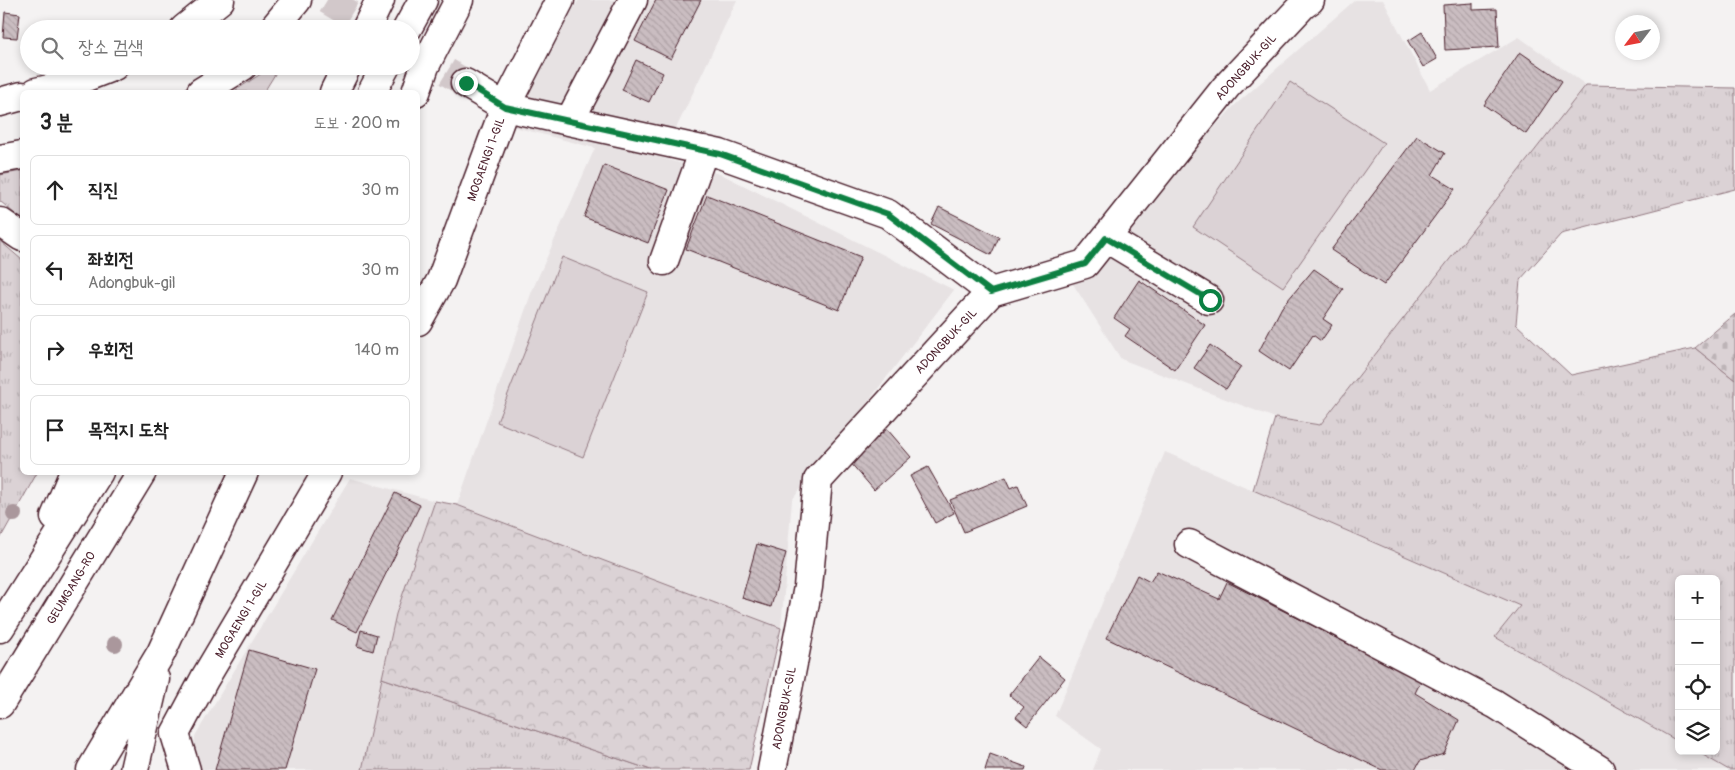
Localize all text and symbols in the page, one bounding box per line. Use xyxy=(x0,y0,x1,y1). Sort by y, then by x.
north arrow xyxy=(1615,15,1660,60)
search box xyxy=(20,20,420,75)
street label: ADONGBUK-GIL xyxy=(1213,31,1280,104)
icon: search xyxy=(38,34,66,62)
text: 장소 검색 xyxy=(78,35,143,59)
route end xyxy=(455,72,478,95)
text: 3 분 xyxy=(40,109,73,136)
text: 도보 · 200 m xyxy=(314,113,400,133)
street label: MOGAENGI 1-GIL xyxy=(464,115,509,203)
icon: ahead xyxy=(41,176,69,204)
text: 직진 xyxy=(88,178,119,202)
text: 30 m xyxy=(361,180,399,200)
text: 좌회전 xyxy=(88,248,134,272)
icon: left xyxy=(41,256,69,284)
text: 30 m xyxy=(361,260,399,280)
text: Adongbuk-gil xyxy=(88,273,176,293)
route start xyxy=(1199,289,1222,312)
street label: ADONGBUK-GIL xyxy=(912,305,981,377)
icon: right xyxy=(41,336,69,364)
text: 우회전 xyxy=(88,338,134,362)
text: 140 m xyxy=(355,340,399,360)
icon: arrive xyxy=(41,416,69,444)
text: 목적지 도착 xyxy=(88,418,169,442)
street label: GEUMGANG-RO xyxy=(44,549,99,627)
map controls xyxy=(1675,575,1720,755)
button: + xyxy=(1675,575,1720,620)
street label: MOGAENGI 1-GIL xyxy=(212,577,271,661)
button: − xyxy=(1675,620,1720,665)
street label: ADONGBUK-GIL xyxy=(769,665,800,751)
button: locate xyxy=(1675,665,1720,710)
button: layers xyxy=(1675,710,1720,755)

